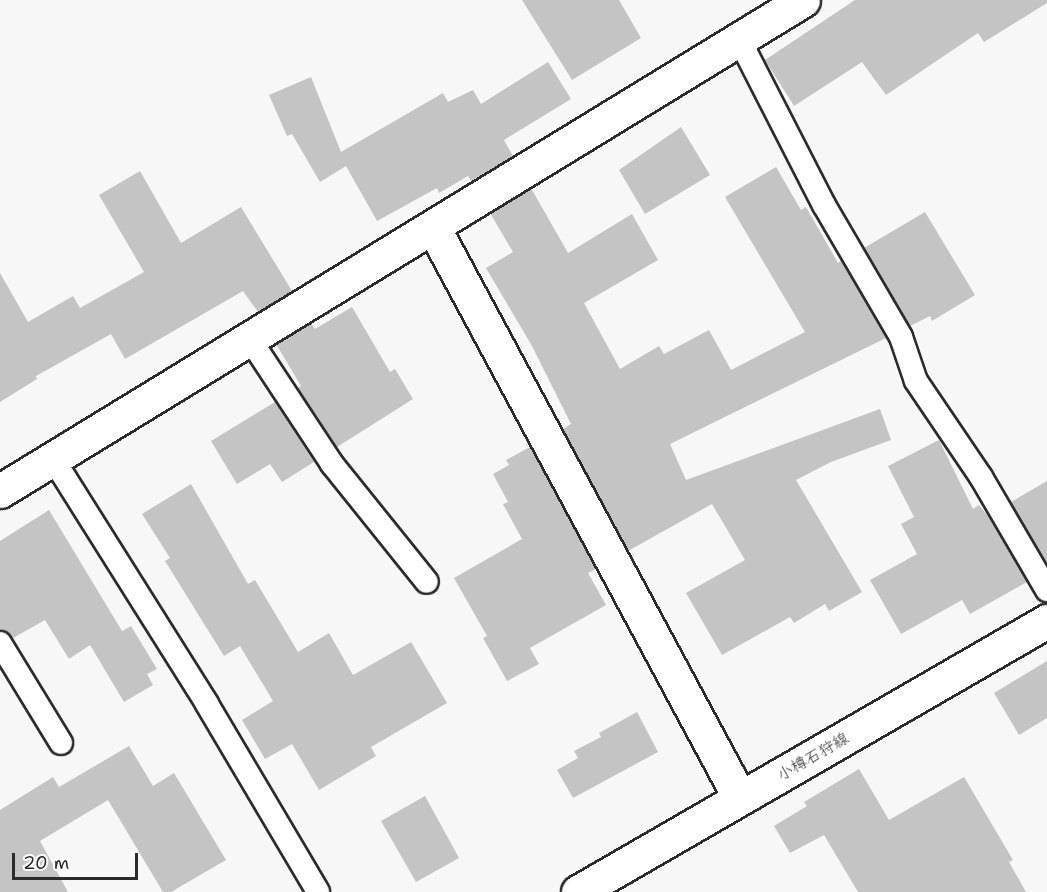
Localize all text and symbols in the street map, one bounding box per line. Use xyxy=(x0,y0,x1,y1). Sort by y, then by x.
street label: 小樽石狩線 xyxy=(774,729,852,785)
scale bar xyxy=(15,841,141,879)
text: 20 m xyxy=(23,851,69,875)

